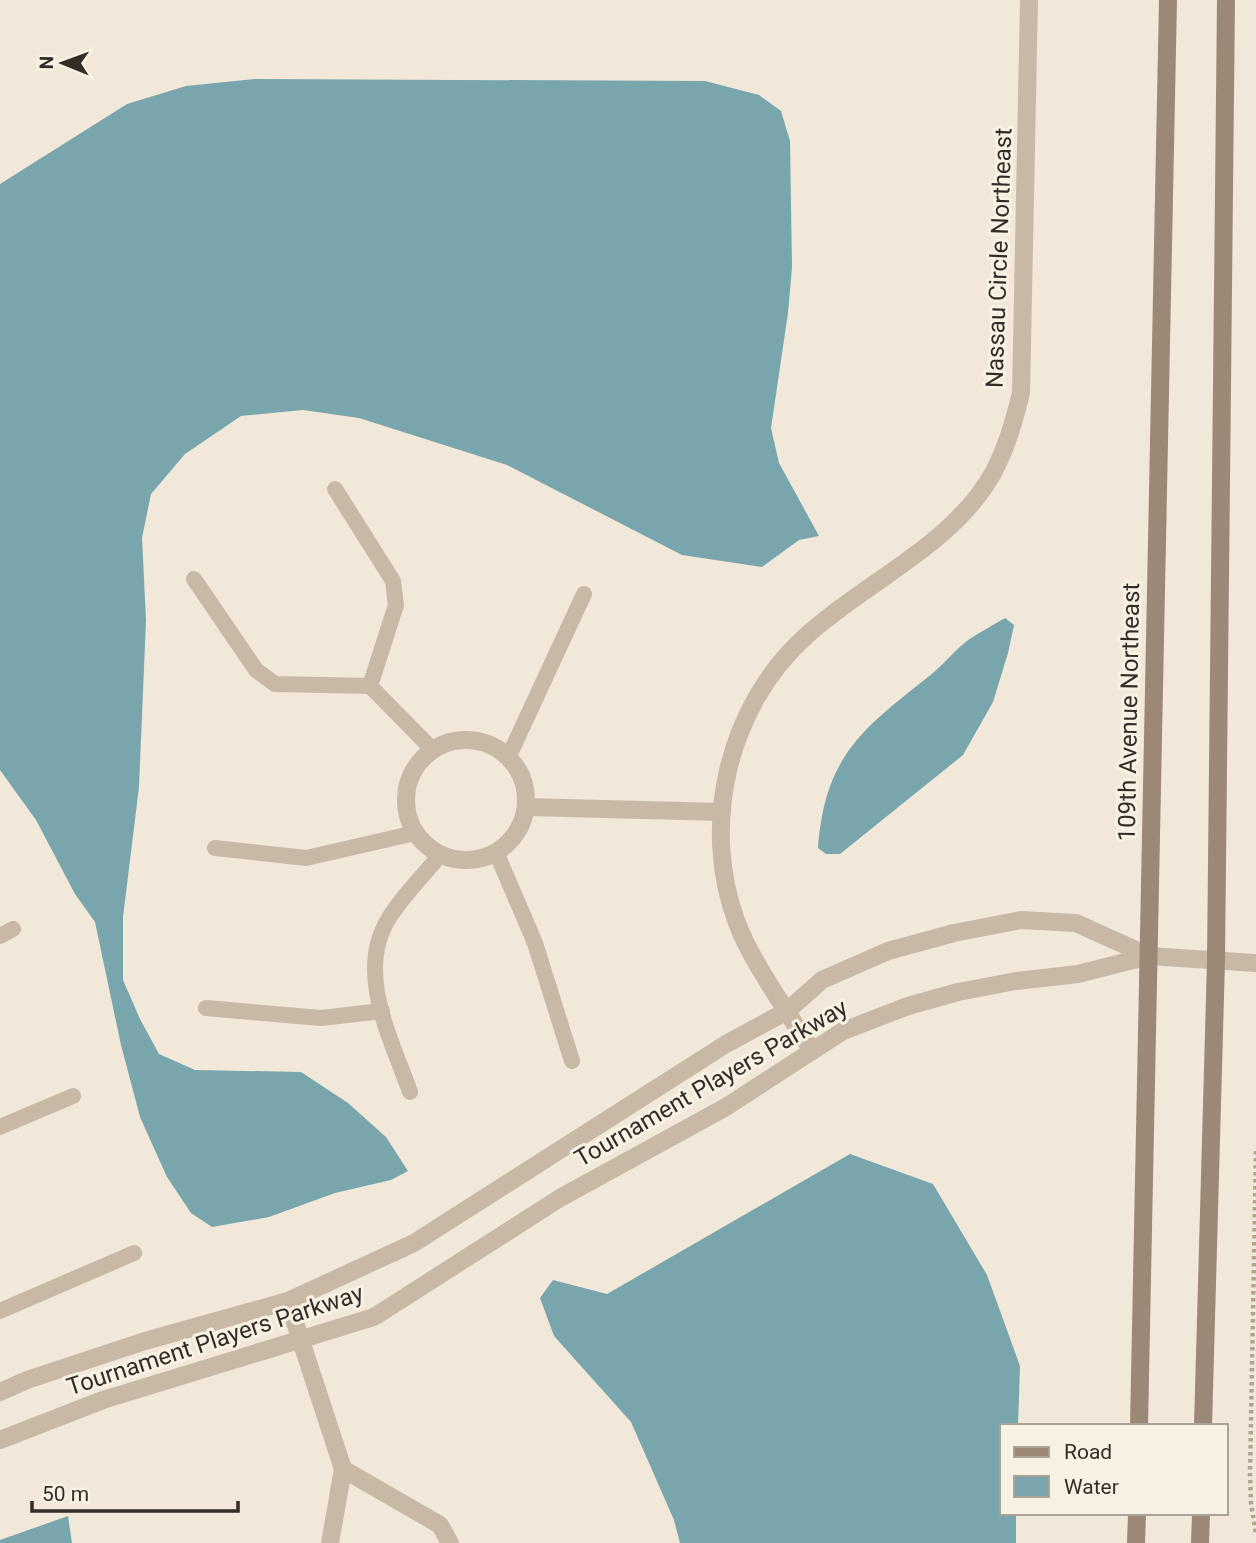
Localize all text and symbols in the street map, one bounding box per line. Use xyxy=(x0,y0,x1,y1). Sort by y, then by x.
north arrow xyxy=(28,28,98,98)
text: N xyxy=(35,56,58,70)
street label: Nassau Circle Northeast xyxy=(980,127,1018,389)
street label: 109th Avenue Northeast xyxy=(1113,582,1145,841)
street label: Tournament Players Parkway xyxy=(570,993,853,1173)
street label: Tournament Players Parkway xyxy=(63,1279,367,1401)
legend xyxy=(1000,1424,1228,1515)
text: Road xyxy=(1064,1440,1112,1464)
scale bar xyxy=(32,1470,238,1514)
text: Water xyxy=(1064,1475,1119,1499)
text: 50 m xyxy=(42,1482,89,1506)

